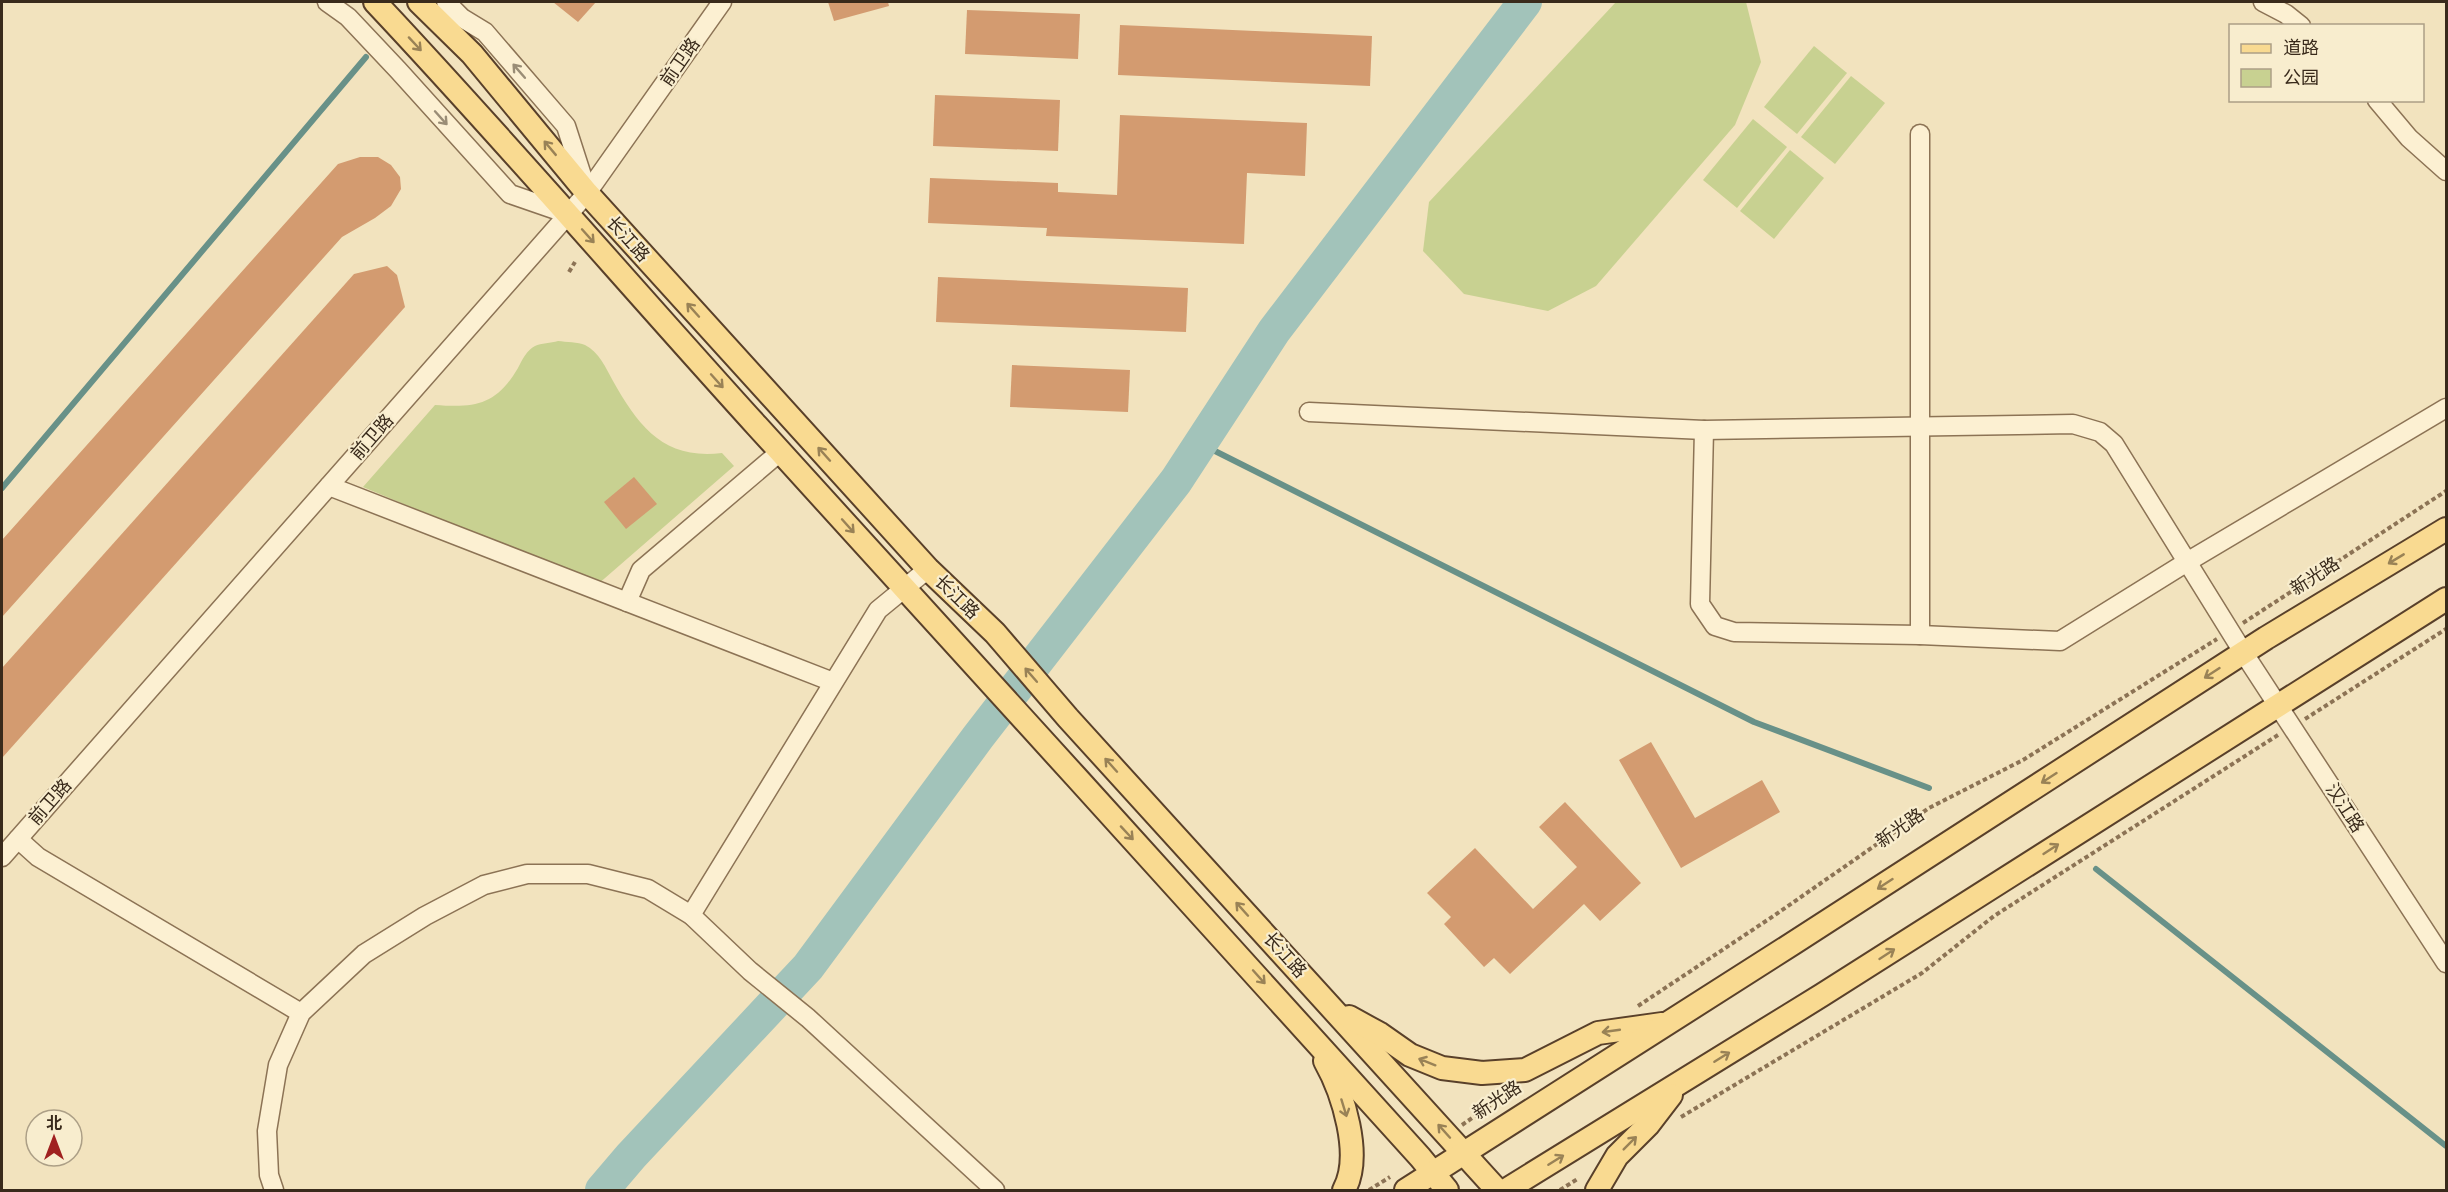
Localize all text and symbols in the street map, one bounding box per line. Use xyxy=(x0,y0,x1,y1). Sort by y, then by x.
legend xyxy=(2229,24,2424,102)
street label: 前卫路 xyxy=(656,34,704,90)
one-way arrow xyxy=(408,36,422,51)
text: 道路 xyxy=(2283,37,2319,59)
one-way arrow xyxy=(512,64,526,79)
text: 公园 xyxy=(2283,67,2319,89)
one-way arrow xyxy=(434,110,448,125)
one-way arrow xyxy=(543,140,556,156)
street label: 长江路 xyxy=(602,212,654,266)
one-way arrow xyxy=(581,228,595,243)
one-way arrow xyxy=(686,302,700,317)
one-way arrow xyxy=(710,374,724,389)
street label: 前卫路 xyxy=(346,409,398,465)
one-way arrow xyxy=(817,447,831,462)
one-way arrow xyxy=(841,518,855,533)
street label: 新光路 xyxy=(2286,552,2344,600)
one-way arrow xyxy=(2388,554,2405,566)
street label: 长江路 xyxy=(930,570,984,624)
one-way arrow xyxy=(2204,666,2221,679)
one-way arrow xyxy=(1025,667,1038,683)
one-way arrow xyxy=(1104,757,1118,772)
one-way arrow xyxy=(2041,773,2058,785)
street label: 前卫路 xyxy=(24,774,76,830)
street label: 汉江路 xyxy=(2321,779,2369,837)
street label: 新光路 xyxy=(1872,804,1928,852)
one-way arrow xyxy=(1120,826,1134,841)
one-way arrow xyxy=(2043,842,2060,855)
one-way arrow xyxy=(1877,879,1894,891)
one-way arrow xyxy=(1235,902,1249,917)
street label: 长江路 xyxy=(1259,928,1311,982)
one-way arrow xyxy=(1878,947,1895,959)
one-way arrow xyxy=(1252,969,1266,984)
one-way arrow xyxy=(1602,1026,1622,1037)
one-way arrow xyxy=(1713,1051,1730,1063)
one-way arrow xyxy=(1418,1056,1436,1067)
street label: 新光路 xyxy=(1468,1076,1526,1124)
one-way arrow xyxy=(1339,1098,1350,1117)
north arrow xyxy=(24,1108,84,1168)
text: 北 xyxy=(46,1114,62,1133)
one-way arrow xyxy=(1437,1123,1452,1138)
one-way arrow xyxy=(1622,1135,1637,1150)
one-way arrow xyxy=(1547,1153,1564,1165)

